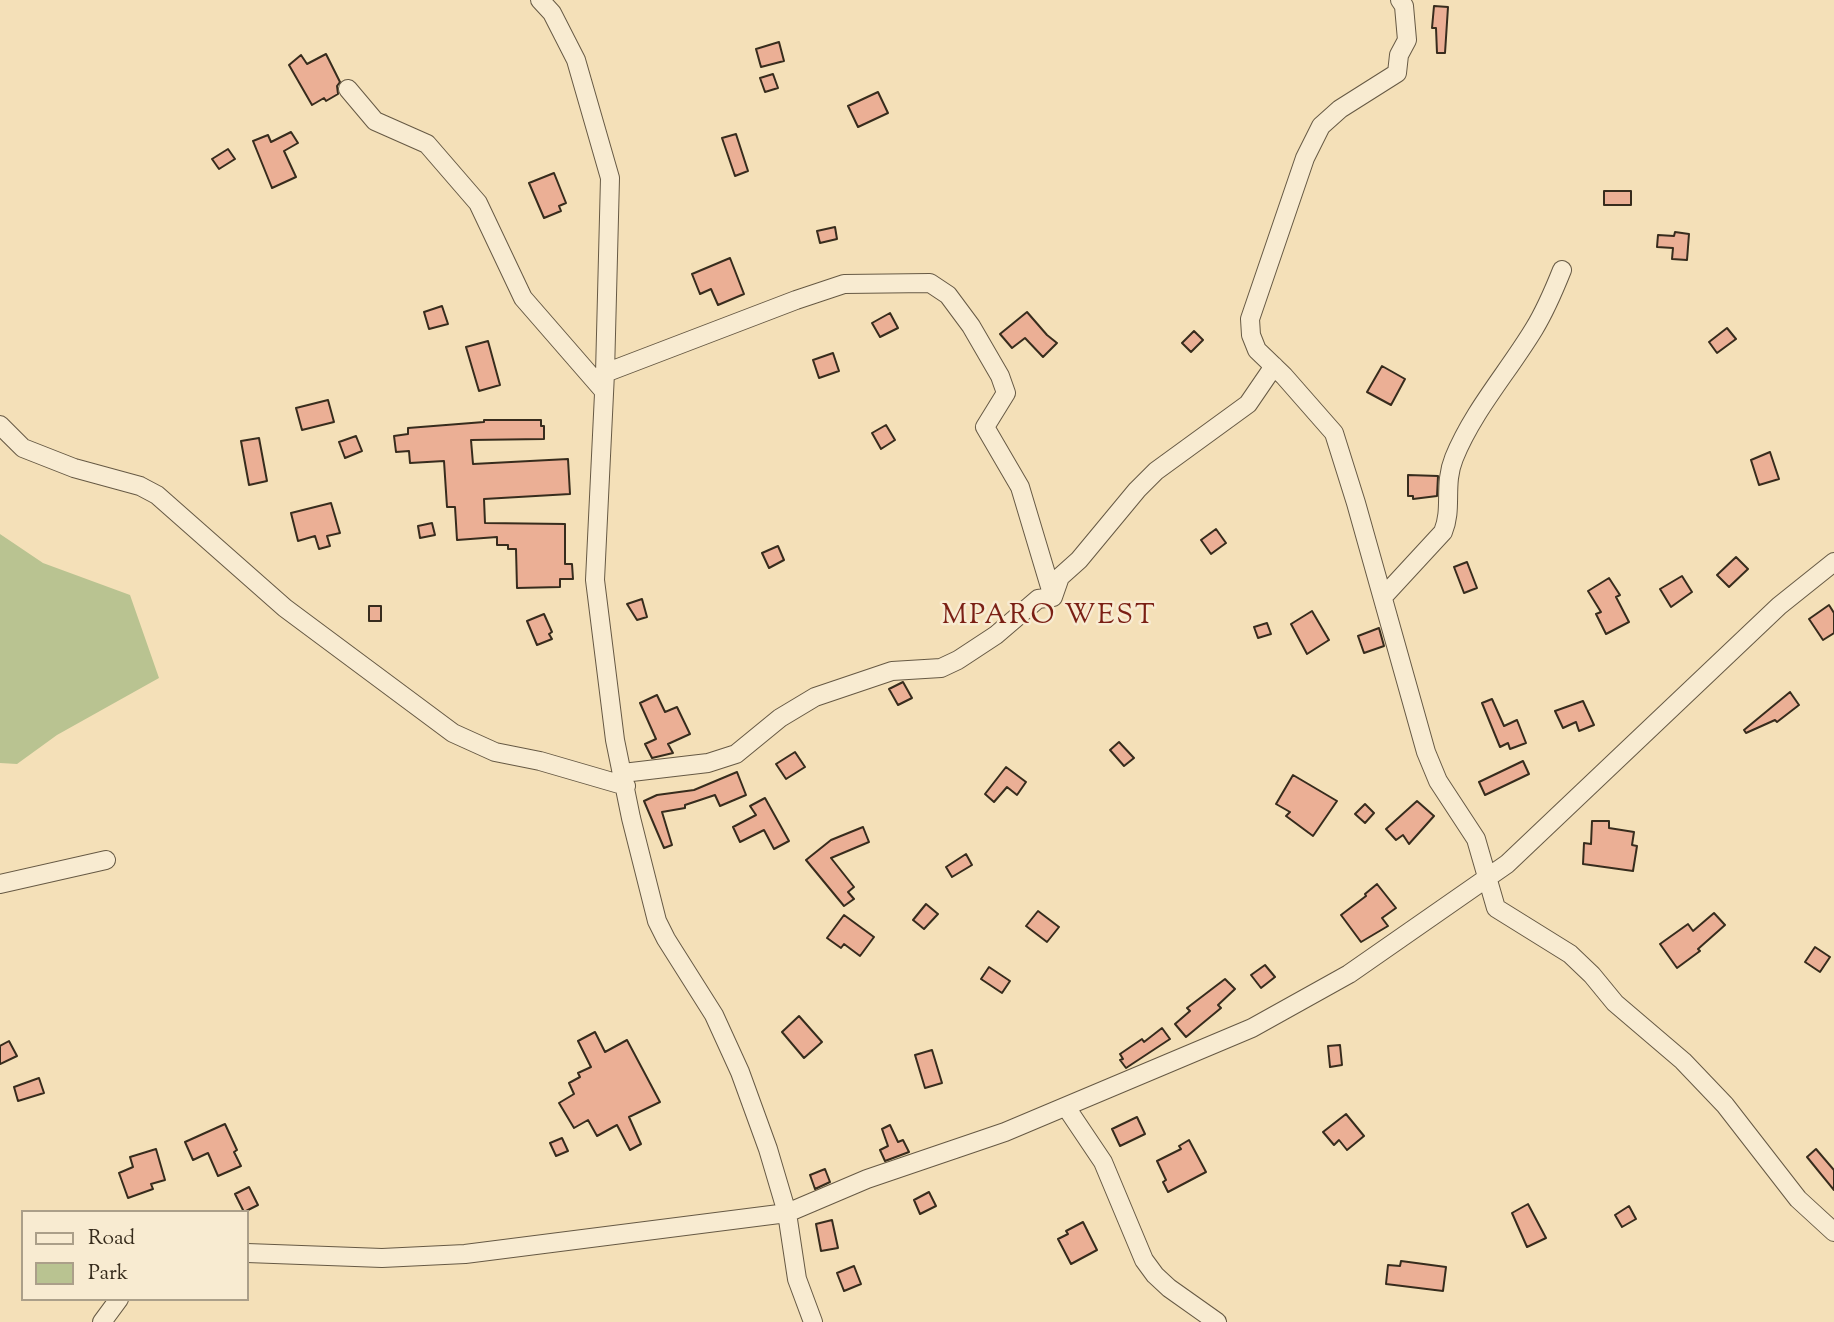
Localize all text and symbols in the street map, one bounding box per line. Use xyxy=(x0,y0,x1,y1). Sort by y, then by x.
district label: MPARO WEST xyxy=(943,601,1155,635)
legend xyxy=(21,1210,248,1301)
text: Road xyxy=(88,1224,135,1254)
text: Park xyxy=(88,1259,128,1289)

